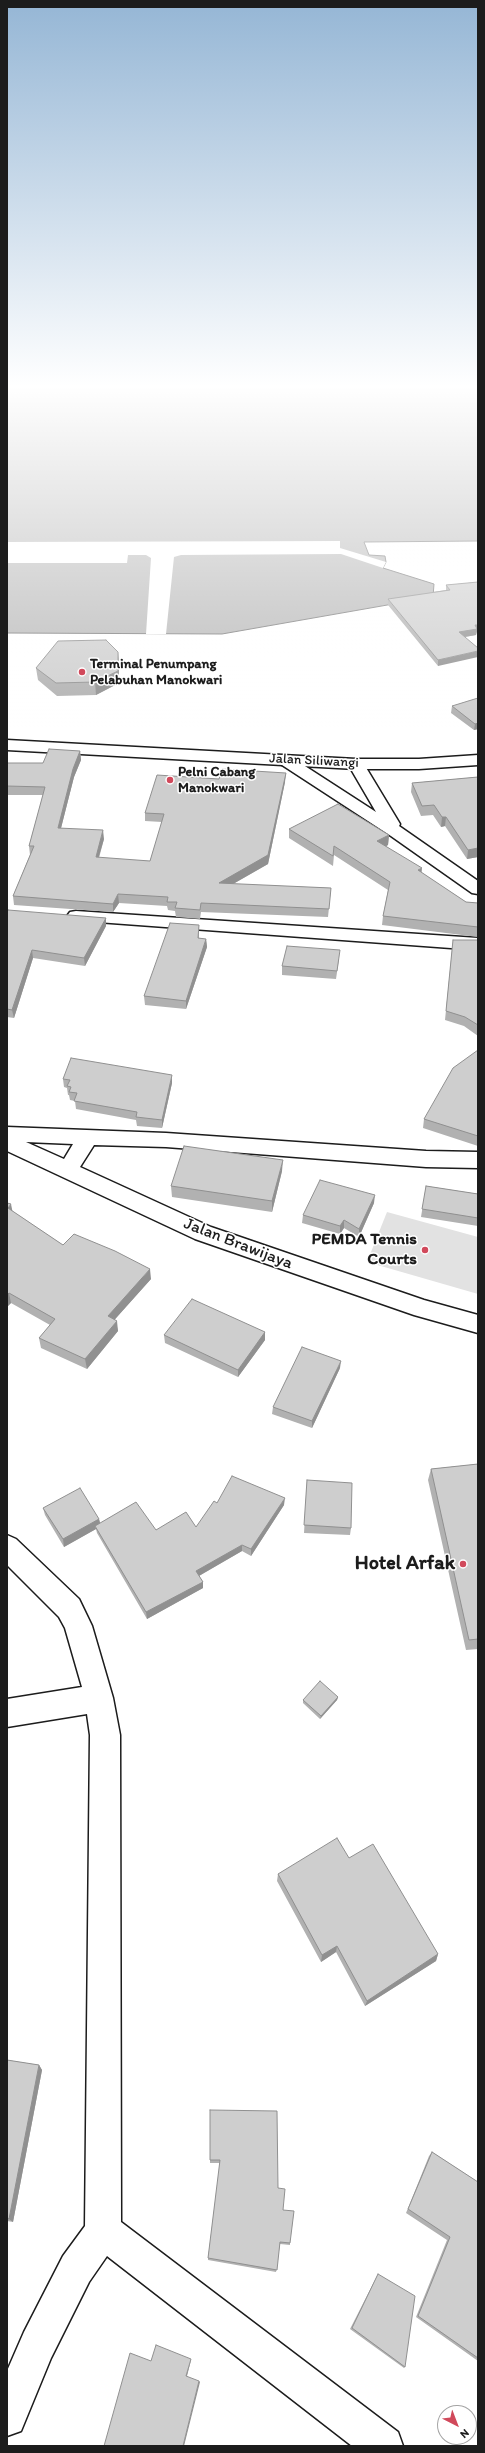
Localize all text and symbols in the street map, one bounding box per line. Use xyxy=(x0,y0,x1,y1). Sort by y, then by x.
place label: Terminal Penumpang Pelabuhan Manokwari xyxy=(90,656,222,688)
marker: Terminal Penumpang Pelabuhan Manokwari xyxy=(77,667,87,677)
street label: Jalan Siliwangi xyxy=(269,750,359,772)
place label: Pelni Cabang Manokwari xyxy=(178,764,256,796)
marker: Pelni Cabang Manokwari xyxy=(165,775,175,785)
street label: Jalan Brawijaya xyxy=(181,1214,295,1274)
place label: PEMDA Tennis Courts xyxy=(312,1230,417,1270)
marker: PEMDA Tennis Courts xyxy=(420,1245,430,1255)
place label: Hotel Arfak xyxy=(355,1552,455,1576)
marker: Hotel Arfak xyxy=(458,1559,468,1569)
north arrow xyxy=(437,2405,477,2445)
text: N xyxy=(458,2426,472,2441)

